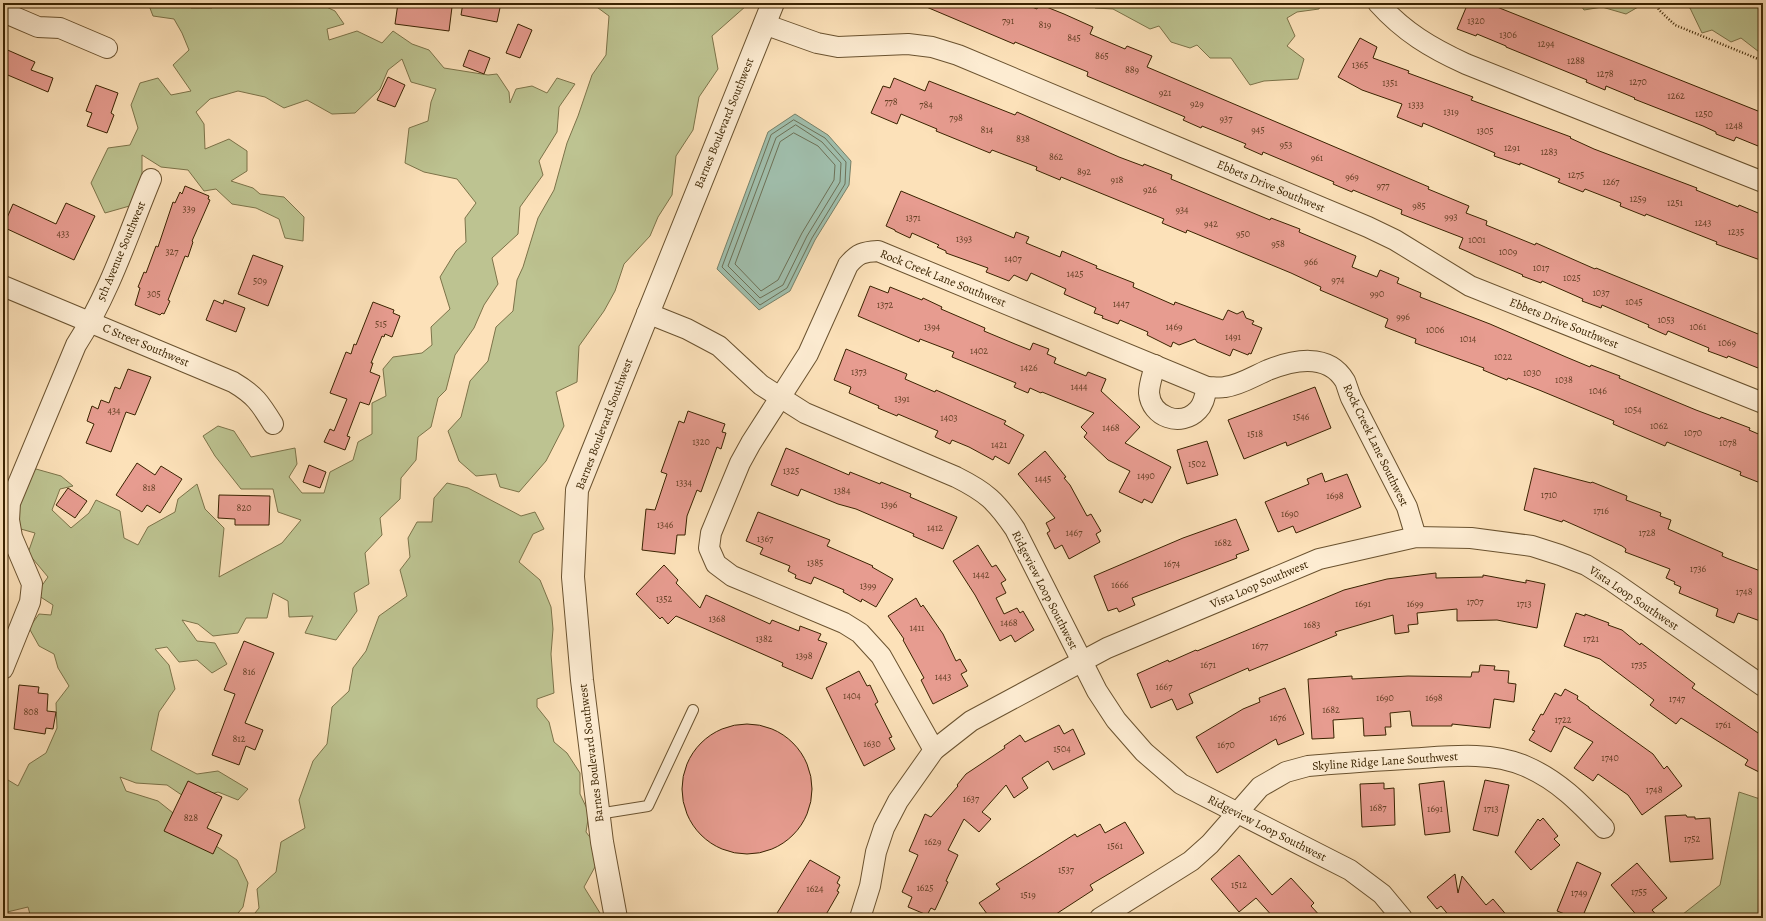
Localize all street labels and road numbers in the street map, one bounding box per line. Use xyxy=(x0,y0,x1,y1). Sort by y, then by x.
street label: Barnes Boulevard Southwest xyxy=(690,55,758,191)
street label: Ebbets Drive Southwest xyxy=(1214,156,1328,216)
street label: 5th Avenue Southwest xyxy=(93,199,149,303)
street label: Rock Creek Lane Southwest xyxy=(878,245,1008,311)
street label: Ebbets Drive Southwest xyxy=(1507,294,1621,352)
street label: C Street Southwest xyxy=(100,319,192,371)
street label: Barnes Boulevard Southwest xyxy=(572,356,636,492)
street label: Rock Creek Lane Southwest xyxy=(1339,381,1413,509)
street label: Ridgeview Loop Southwest xyxy=(1008,528,1082,652)
street label: Vista Loop Southwest xyxy=(1207,556,1310,612)
street label: Vista Loop Southwest xyxy=(1585,561,1682,634)
street label: Barnes Boulevard Southwest xyxy=(575,683,607,823)
street label: Skyline Ridge Lane Southwest xyxy=(1312,748,1458,774)
street label: Ridgeview Loop Southwest xyxy=(1205,791,1329,865)

